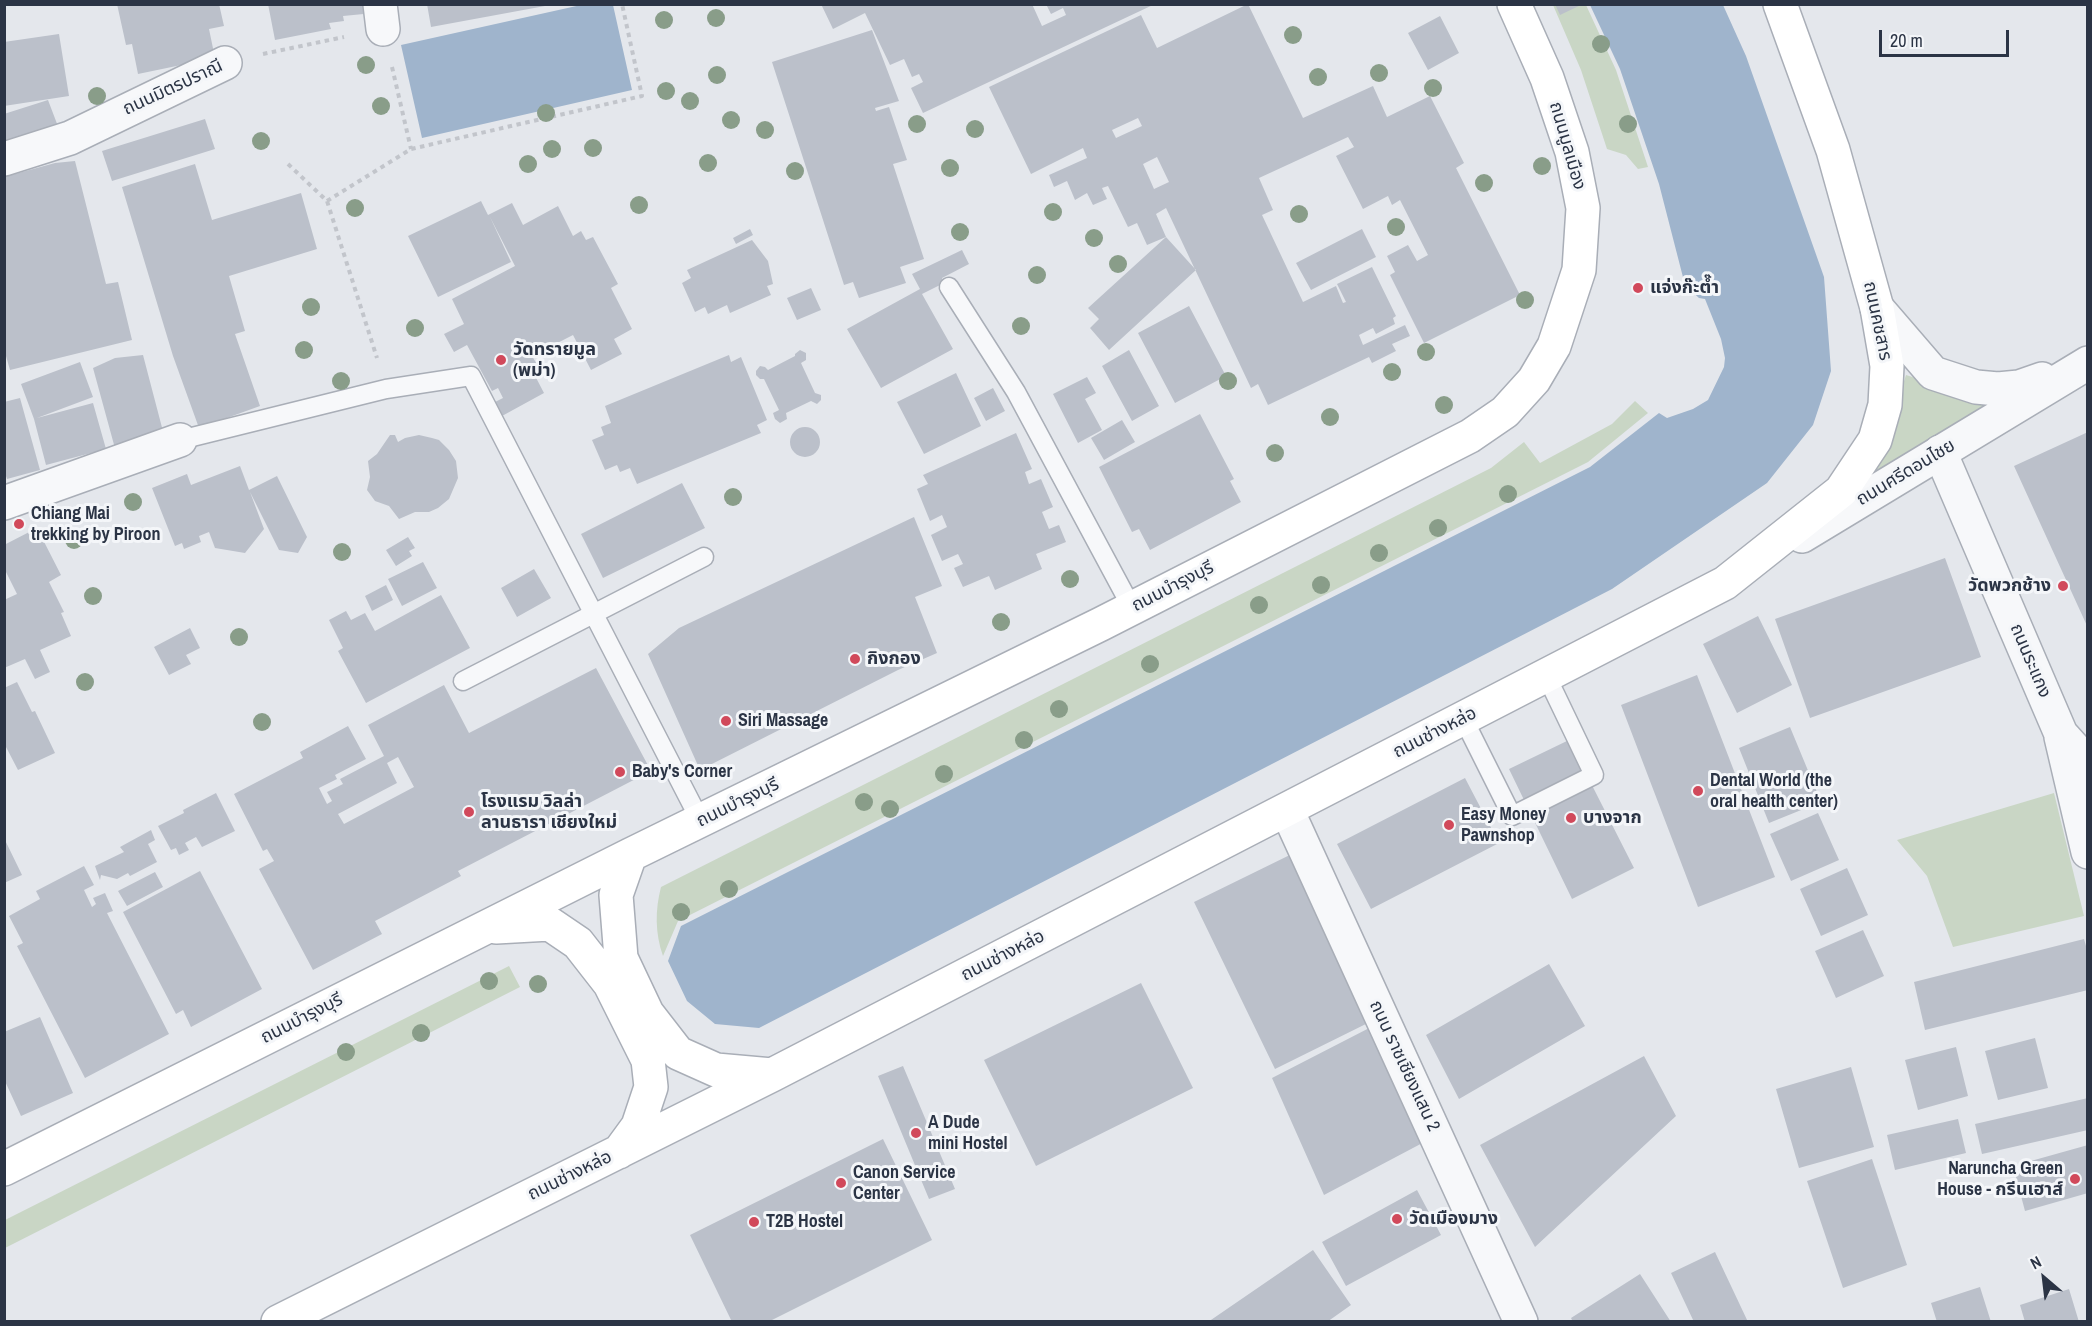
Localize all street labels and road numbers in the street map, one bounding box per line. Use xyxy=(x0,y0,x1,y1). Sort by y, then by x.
street label: ถนนมิตรปราณี xyxy=(120,55,226,121)
street label: ถนนมูลเมือง xyxy=(1544,99,1590,193)
street label: ถนนคชสาร xyxy=(1858,280,1896,362)
street label: ถนนศรีดอนไชย xyxy=(1853,435,1959,511)
street label: ถนนบำรุงบุรี xyxy=(1128,557,1218,617)
street label: ถนนระแกง xyxy=(2005,621,2055,701)
street label: ถนนช่างหล่อ xyxy=(1390,703,1480,763)
street label: ถนนบำรุงบุรี xyxy=(693,774,783,832)
street label: ถนนช่างหล่อ xyxy=(958,926,1048,986)
street label: ถนนบำรุงบุรี xyxy=(257,989,347,1049)
street label: ถนน ราชเชียงแสน 2 xyxy=(1364,997,1444,1135)
street label: ถนนช่างหล่อ xyxy=(524,1146,616,1206)

